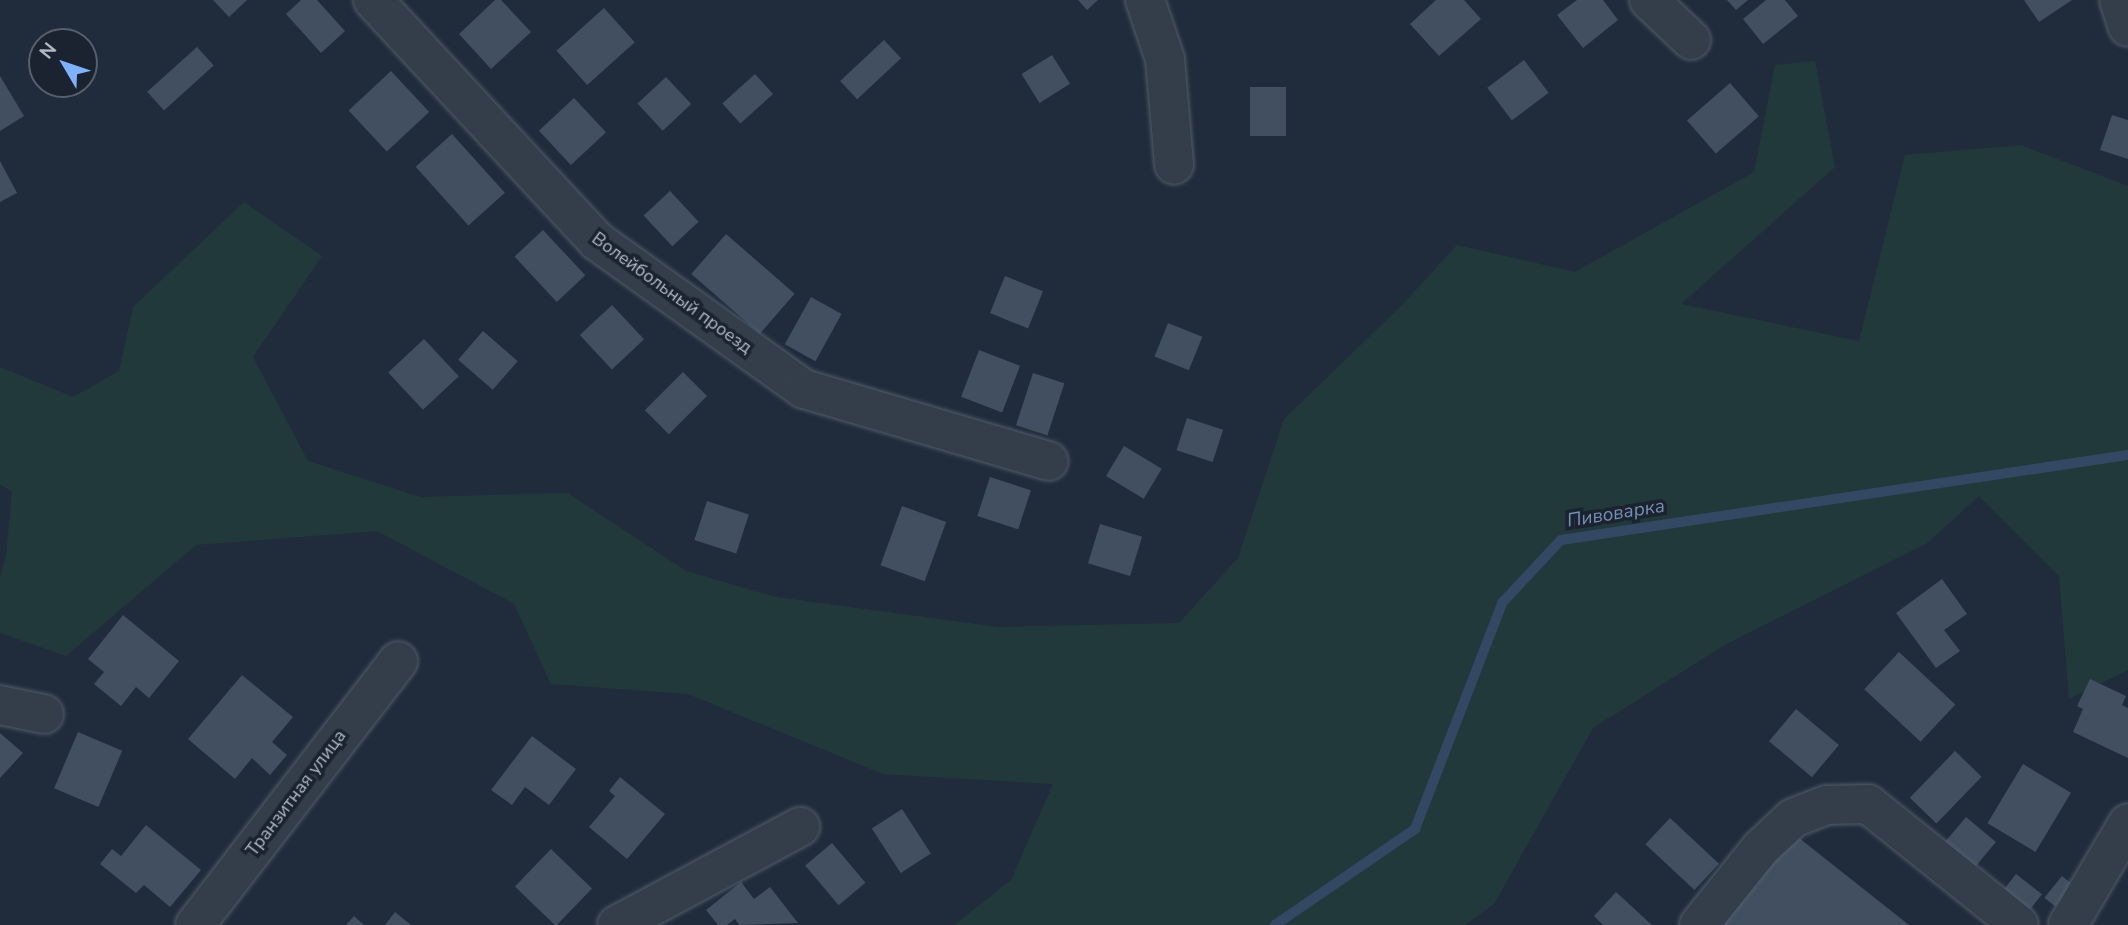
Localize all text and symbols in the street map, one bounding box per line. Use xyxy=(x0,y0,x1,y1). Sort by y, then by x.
north arrow xyxy=(28,28,98,98)
text: N xyxy=(34,37,63,65)
street label: Волейбольный проезд xyxy=(588,228,756,358)
water label: Пивоварка xyxy=(1565,495,1667,533)
street label: Транзитная улица xyxy=(241,726,351,860)

